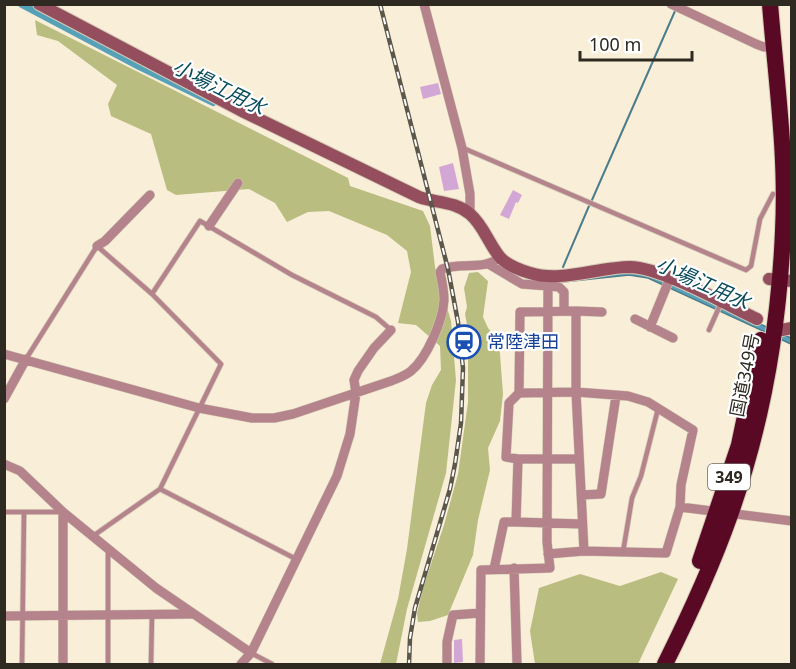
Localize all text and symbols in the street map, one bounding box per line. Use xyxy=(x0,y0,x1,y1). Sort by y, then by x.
scale bar xyxy=(580,24,692,62)
text: 100 m xyxy=(589,32,641,56)
water label: 小場江用水 xyxy=(168,52,272,121)
water label: 小場江用水 xyxy=(652,250,756,316)
station icon: 常陸津田 xyxy=(446,324,482,360)
place label: 常陸津田 xyxy=(487,329,559,353)
street label: 国道349号 xyxy=(724,331,764,419)
road number: 349 xyxy=(708,464,750,490)

